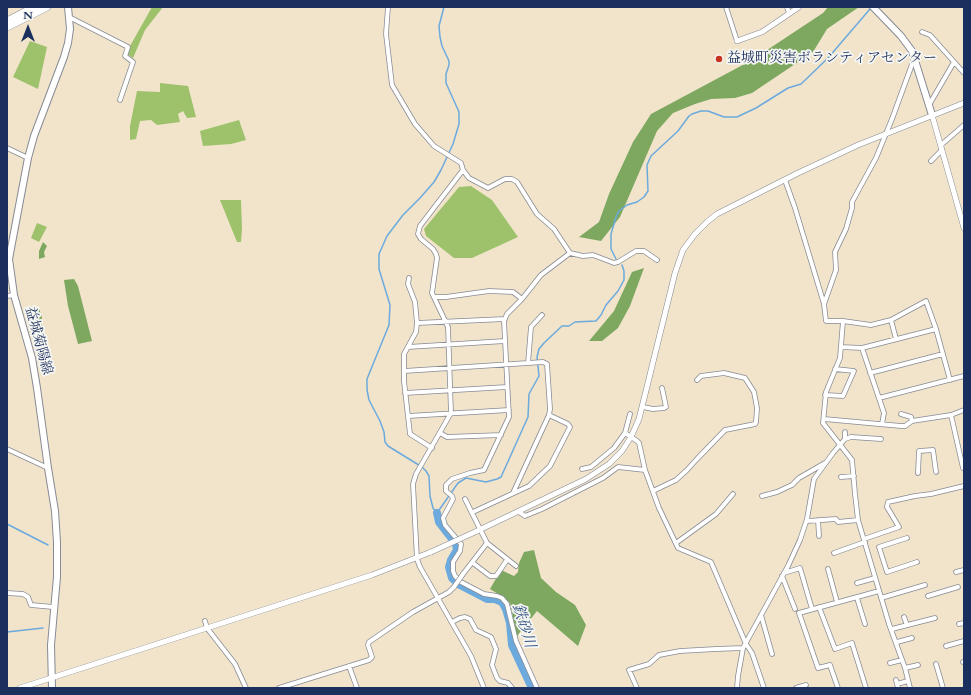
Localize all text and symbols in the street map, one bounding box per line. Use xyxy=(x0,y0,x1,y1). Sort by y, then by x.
north arrow xyxy=(8,8,48,48)
text: N xyxy=(23,8,33,23)
place label: 益城町災害ボランティアセンター xyxy=(727,51,937,67)
marker: 益城町災害ボランティアセンター xyxy=(714,54,724,64)
street label: 益城菊陽線 xyxy=(21,305,55,377)
water label: 鉄砂川 xyxy=(508,602,538,650)

